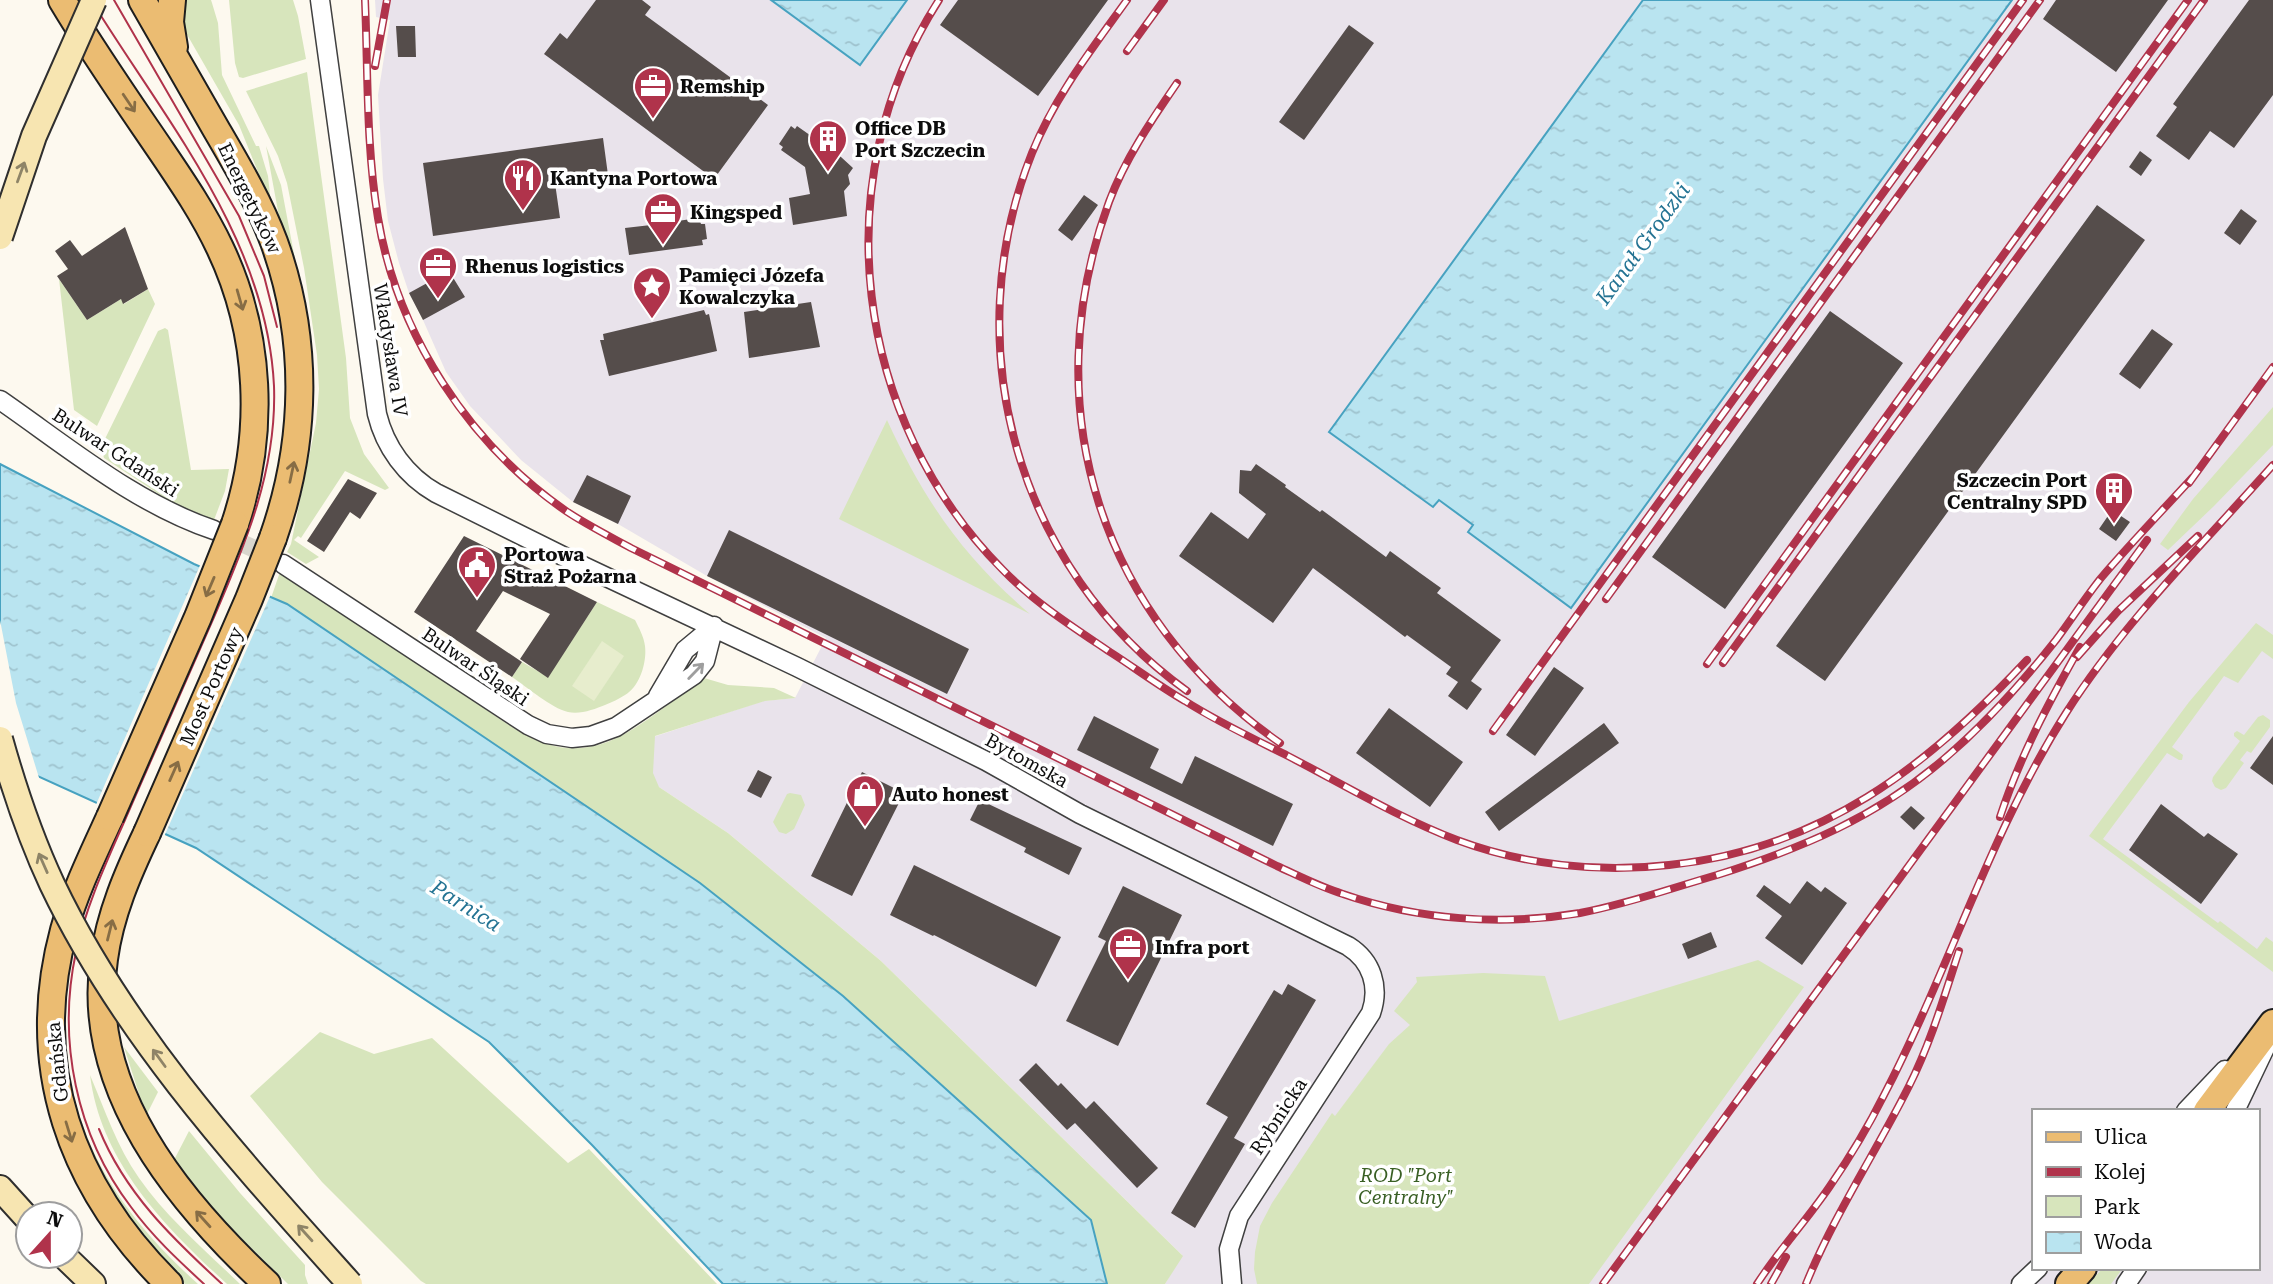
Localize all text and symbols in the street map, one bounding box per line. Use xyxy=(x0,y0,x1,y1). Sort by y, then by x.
office icon: Remship xyxy=(632,65,674,120)
place label: Remship xyxy=(680,75,765,98)
one-way arrow xyxy=(122,92,136,112)
place label: Office DB Port Szczecin xyxy=(855,117,985,162)
building icon: Office DB Port Szczecin xyxy=(807,118,849,173)
street label: Energetyków xyxy=(213,139,286,257)
restaurant icon: Kantyna Portowa xyxy=(502,157,544,212)
one-way arrow xyxy=(15,161,28,183)
place label: Kantyna Portowa xyxy=(550,167,717,190)
water label: Kanał Grodzki xyxy=(1590,179,1695,310)
office icon: Kingsped xyxy=(642,191,684,246)
place label: Kingsped xyxy=(690,201,782,224)
office icon: Rhenus logistics xyxy=(417,245,459,300)
place label: Rhenus logistics xyxy=(465,255,624,278)
place label: Pamięci Józefa Kowalczyka xyxy=(679,264,824,309)
place icon: Pamięci Józefa Kowalczyka xyxy=(631,265,673,320)
street label: Władysława IV xyxy=(369,282,413,419)
one-way arrow xyxy=(234,289,247,311)
street label: Bulwar Gdański xyxy=(48,403,183,502)
one-way arrow xyxy=(285,461,299,484)
place label: Szczecin Port Centralny SPD xyxy=(1947,469,2087,514)
building icon: Szczecin Port Centralny SPD xyxy=(2093,470,2135,525)
place label: Portowa Straż Pożarna xyxy=(504,543,636,588)
public building icon: Portowa Straż Pożarna xyxy=(456,544,498,599)
one-way arrow xyxy=(203,576,216,598)
street label: Bulwar Śląski xyxy=(418,622,533,711)
street label: Most Portowy xyxy=(175,623,248,749)
one-way arrow xyxy=(687,662,704,679)
street label: Bytomska xyxy=(981,728,1073,793)
one-way arrow xyxy=(168,760,181,782)
shop icon: Auto honest xyxy=(844,773,886,828)
place label: Auto honest xyxy=(892,783,1009,806)
one-way arrow xyxy=(36,853,49,875)
water label: Parnica xyxy=(426,875,505,937)
one-way arrow xyxy=(104,919,117,941)
office icon: Infra port xyxy=(1107,926,1149,981)
place label: Infra port xyxy=(1155,936,1250,959)
street label: Gdańska xyxy=(42,1020,73,1103)
one-way arrow xyxy=(152,1049,167,1068)
street label: Rybnicka xyxy=(1245,1073,1312,1159)
legend xyxy=(2032,1109,2259,1270)
one-way arrow xyxy=(63,1121,76,1143)
text: Ulica xyxy=(2094,1125,2148,1149)
text: Kolej xyxy=(2094,1160,2146,1184)
park label: ROD "Port Centralny" xyxy=(1358,1164,1454,1209)
text: Park xyxy=(2094,1195,2140,1219)
north arrow xyxy=(14,1200,84,1270)
text: N xyxy=(44,1206,66,1233)
one-way arrow xyxy=(195,1210,211,1228)
one-way arrow xyxy=(296,1225,313,1242)
text: Woda xyxy=(2094,1230,2153,1254)

